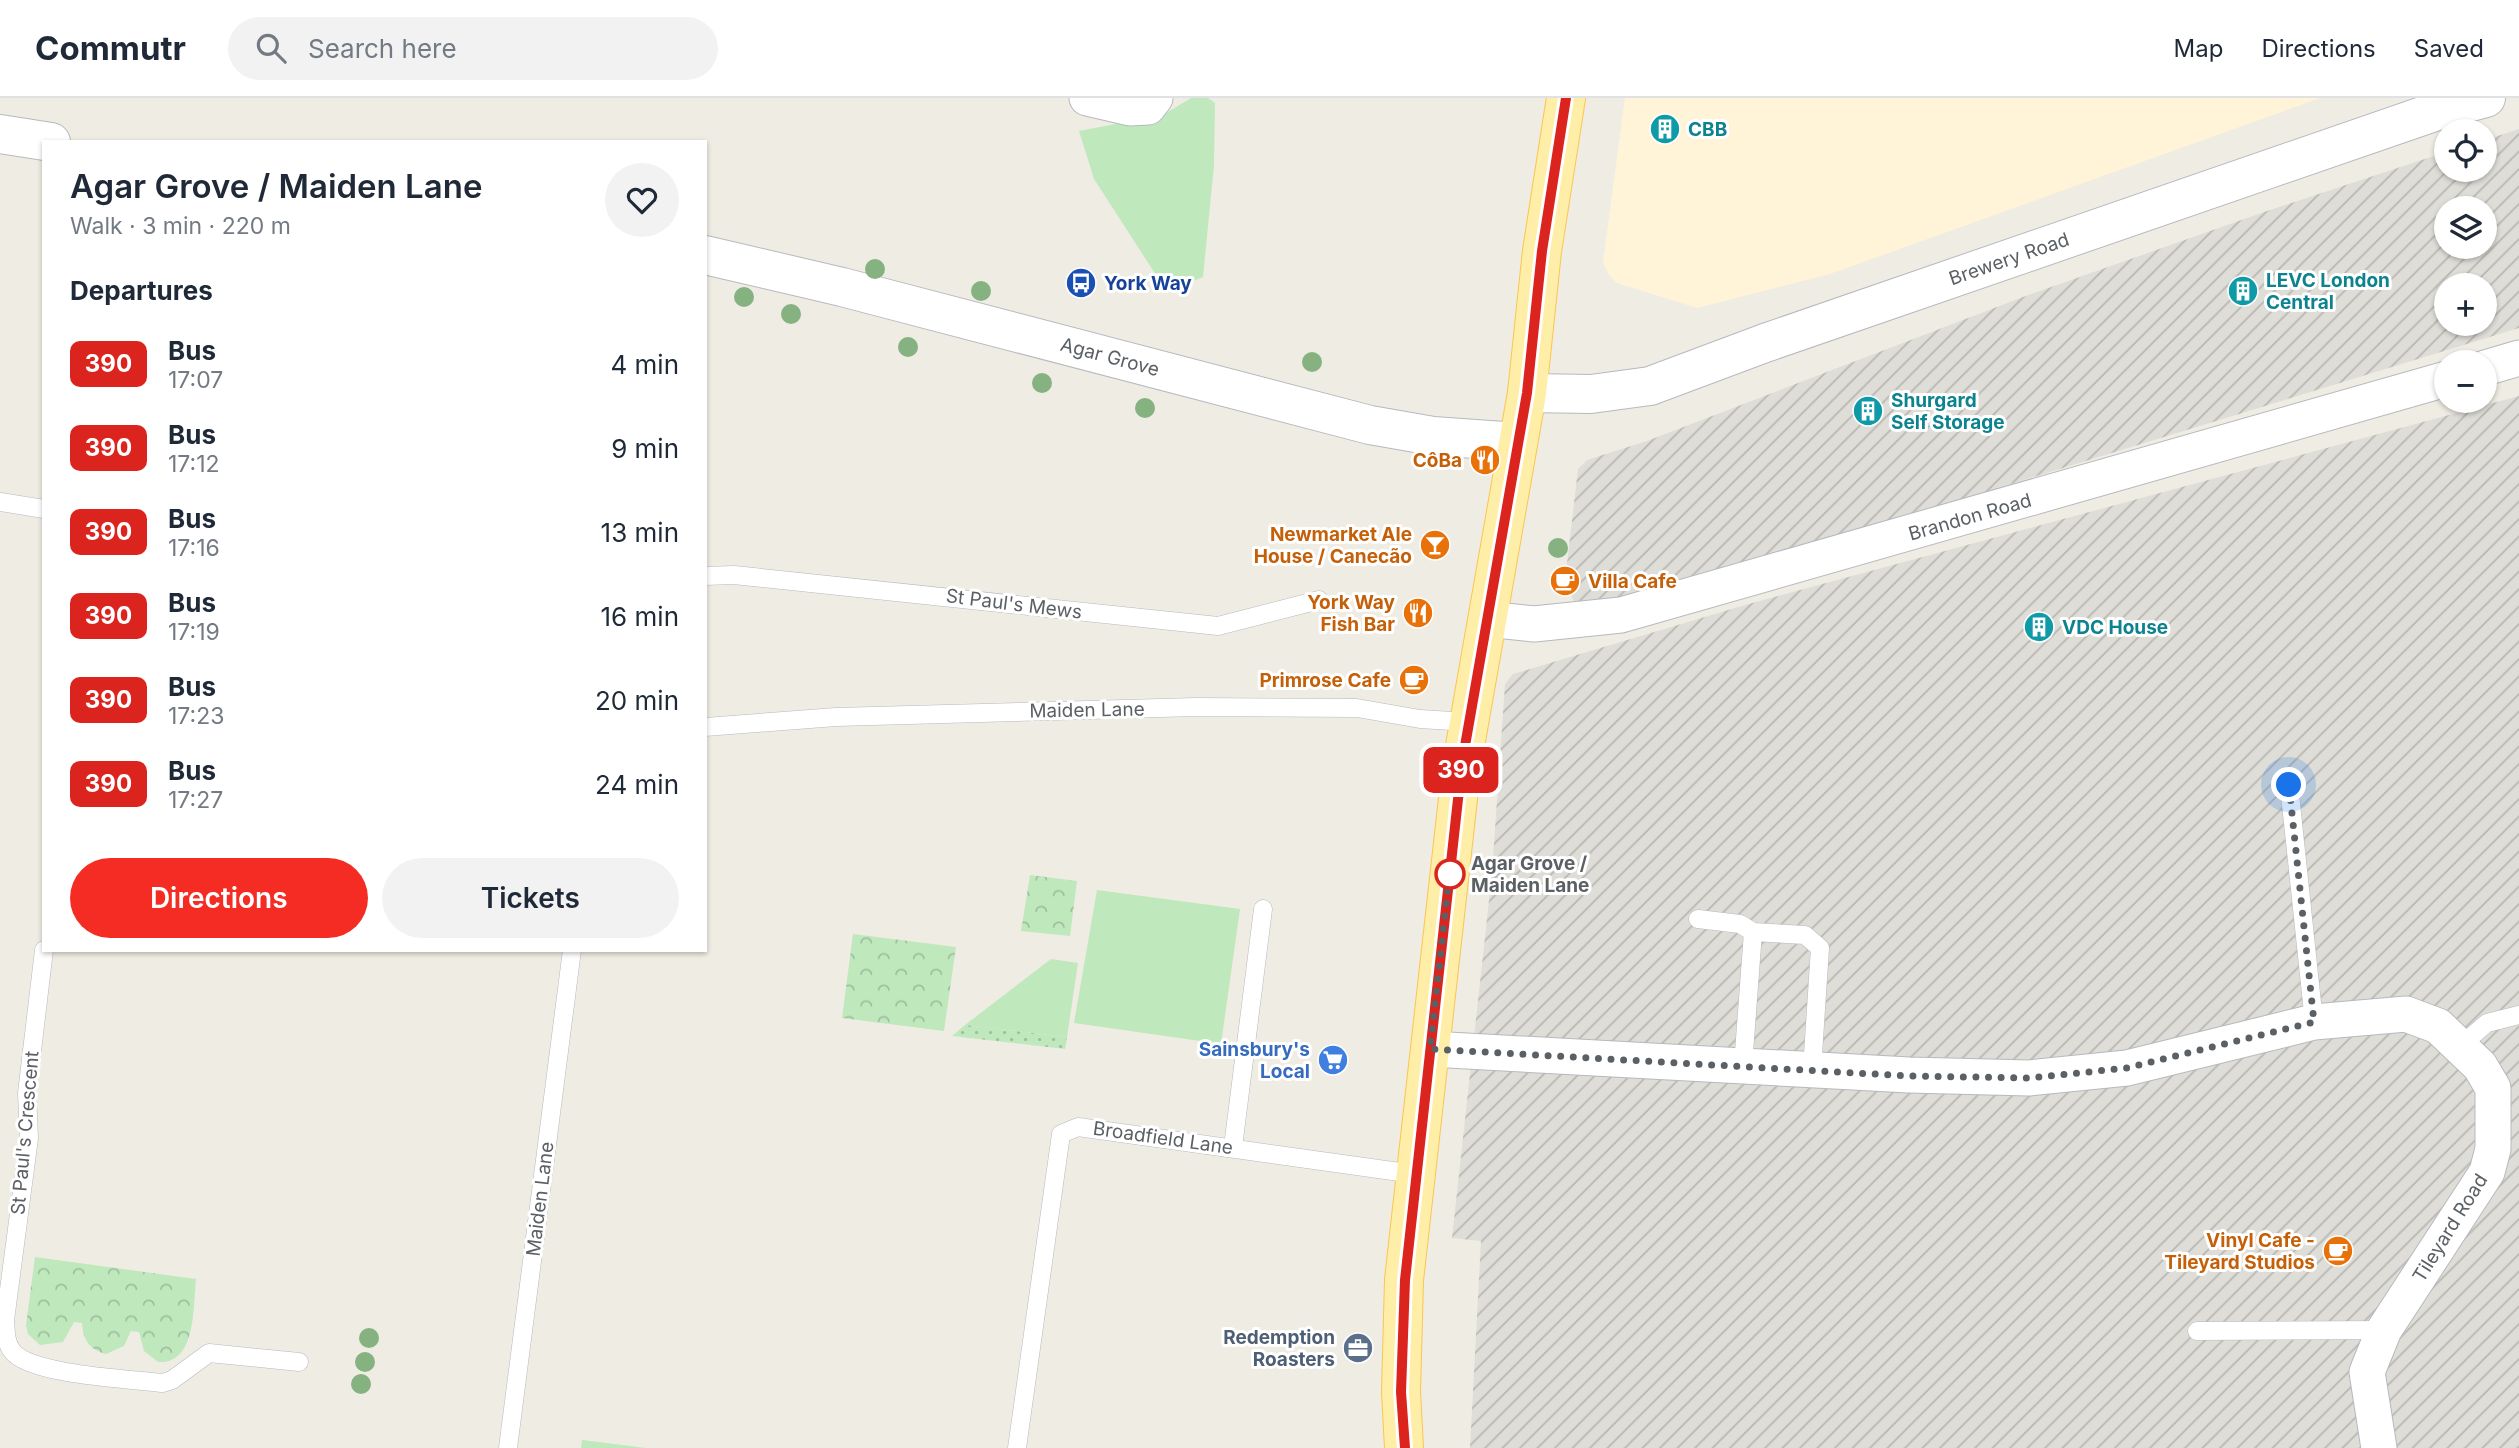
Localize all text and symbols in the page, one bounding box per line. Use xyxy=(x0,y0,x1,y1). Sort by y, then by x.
search box xyxy=(228,17,718,80)
text: Commutr xyxy=(35,28,186,68)
icon: search xyxy=(252,29,290,67)
text: Search here xyxy=(308,33,457,64)
text: Map xyxy=(2174,34,2223,63)
text: Directions xyxy=(2261,34,2376,63)
text: Saved xyxy=(2414,34,2484,63)
building icon: CBB xyxy=(1648,112,1682,146)
place label: CBB xyxy=(1688,118,1727,141)
map controls xyxy=(2434,119,2497,413)
button: locate xyxy=(2434,119,2497,182)
button: heart xyxy=(605,163,679,237)
text: Agar Grove / Maiden Lane xyxy=(70,166,482,206)
button: layers xyxy=(2434,196,2497,259)
text: Walk · 3 min · 220 m xyxy=(70,212,291,240)
street label: Brewery Road xyxy=(1946,228,2072,290)
bus stop icon: York Way xyxy=(1064,266,1098,300)
place label: LEVC London Central xyxy=(2266,269,2390,314)
place label: York Way xyxy=(1104,272,1192,295)
button: + xyxy=(2434,273,2497,336)
building icon: LEVC London Central xyxy=(2226,274,2260,308)
text: Departures xyxy=(70,275,213,306)
street label: Agar Grove xyxy=(1058,333,1162,381)
text: Bus xyxy=(168,335,216,366)
text: 390 xyxy=(85,349,132,378)
text: 4 min xyxy=(610,349,679,380)
button: − xyxy=(2434,350,2497,413)
text: 17:07 xyxy=(168,366,223,394)
place label: Shurgard Self Storage xyxy=(1891,389,2005,434)
building icon: Shurgard Self Storage xyxy=(1851,394,1885,428)
text: Bus xyxy=(168,419,216,450)
text: 390 xyxy=(85,433,132,462)
text: 9 min xyxy=(611,433,679,464)
restaurant icon: CôBa xyxy=(1468,443,1502,477)
place label: CôBa xyxy=(1413,449,1462,472)
text: 17:12 xyxy=(168,450,220,478)
street label: Brandon Road xyxy=(1906,488,2034,546)
text: Bus xyxy=(168,503,216,534)
text: 390 xyxy=(85,517,132,546)
text: 13 min xyxy=(601,517,679,548)
place label: Newmarket Ale House / Canecão xyxy=(1254,523,1412,568)
bar icon: Newmarket Ale House / Canecão xyxy=(1418,528,1452,562)
text: 17:16 xyxy=(168,534,220,562)
cafe icon: Villa Cafe xyxy=(1548,564,1582,598)
place label: Villa Cafe xyxy=(1588,570,1677,593)
street label: St Paul's Mews xyxy=(945,584,1083,624)
text: Bus xyxy=(168,587,216,618)
place label: York Way Fish Bar xyxy=(1307,591,1396,636)
restaurant icon: York Way Fish Bar xyxy=(1401,596,1435,630)
text: 390 xyxy=(85,601,132,630)
text: 16 min xyxy=(601,601,679,632)
building icon: VDC House xyxy=(2022,610,2056,644)
place label: VDC House xyxy=(2062,616,2168,639)
text: 17:19 xyxy=(168,618,220,646)
cafe icon: Primrose Cafe xyxy=(1397,663,1431,697)
place label: Primrose Cafe xyxy=(1259,669,1391,692)
text: Bus xyxy=(168,671,216,702)
text: 390 xyxy=(85,685,132,714)
text: 20 min xyxy=(595,685,679,716)
street label: Maiden Lane xyxy=(1029,697,1145,723)
text: 17:23 xyxy=(168,702,224,730)
line badge: 390 xyxy=(1421,747,1501,793)
text: Bus xyxy=(168,755,216,786)
text: 390 xyxy=(1437,755,1485,784)
your location xyxy=(2271,767,2306,802)
text: 390 xyxy=(85,769,132,798)
text: 24 min xyxy=(595,769,679,800)
text: 17:27 xyxy=(168,786,223,814)
place label: Agar Grove / Maiden Lane xyxy=(1471,852,1589,897)
button: Directions xyxy=(70,858,368,938)
button: Tickets xyxy=(382,858,679,938)
marker: Agar Grove / Maiden Lane xyxy=(1435,859,1465,889)
place label: Sainsbury's Local xyxy=(1199,1038,1310,1083)
supermarket icon: Sainsbury's Local xyxy=(1316,1043,1350,1077)
street label: St Paul's Crescent xyxy=(6,1050,44,1216)
street label: Broadfield Lane xyxy=(1092,1117,1234,1159)
street label: Maiden Lane xyxy=(522,1140,558,1258)
street label: Tileyard Road xyxy=(2408,1170,2492,1286)
place label: Vinyl Cafe - Tileyard Studios xyxy=(2164,1229,2315,1274)
cafe icon: Vinyl Cafe - Tileyard Studios xyxy=(2321,1234,2355,1268)
place label: Redemption Roasters xyxy=(1223,1326,1335,1371)
office icon: Redemption Roasters xyxy=(1341,1331,1375,1365)

